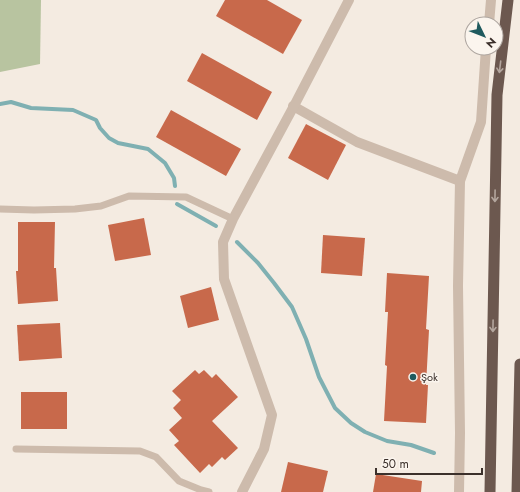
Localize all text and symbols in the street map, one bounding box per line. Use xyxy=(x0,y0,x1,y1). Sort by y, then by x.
north arrow xyxy=(464,16,504,56)
text: N xyxy=(482,34,500,51)
one-way arrow xyxy=(497,60,504,73)
one-way arrow xyxy=(492,189,499,202)
one-way arrow xyxy=(489,319,497,332)
place label: Şok xyxy=(421,369,438,385)
marker: Şok xyxy=(408,372,418,382)
scale bar xyxy=(376,450,482,476)
text: 50 m xyxy=(382,455,409,473)

